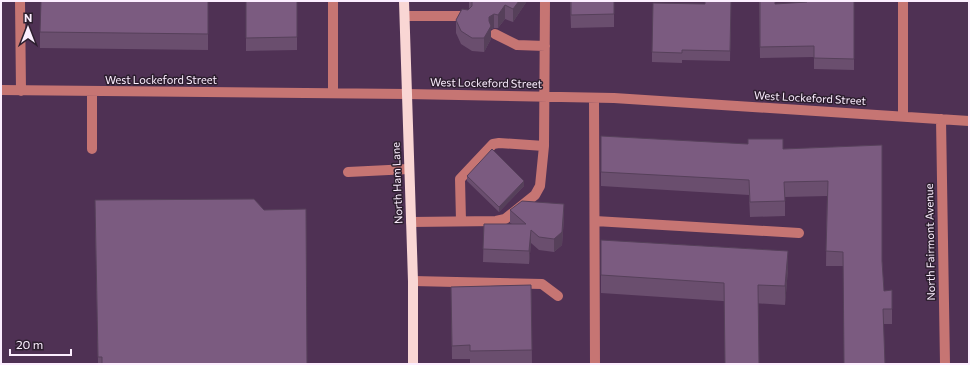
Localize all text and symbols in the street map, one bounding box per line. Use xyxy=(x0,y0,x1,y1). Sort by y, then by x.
north arrow xyxy=(8,8,48,48)
text: N xyxy=(24,11,32,24)
street label: West Lockeford Street xyxy=(105,73,217,86)
street label: West Lockeford Street xyxy=(430,75,543,90)
street label: West Lockeford Street xyxy=(754,88,867,107)
street label: North Ham Lane xyxy=(389,142,404,224)
street label: North Fairmont Avenue xyxy=(922,183,937,301)
scale bar xyxy=(10,331,71,357)
text: 20 m xyxy=(16,337,43,351)

